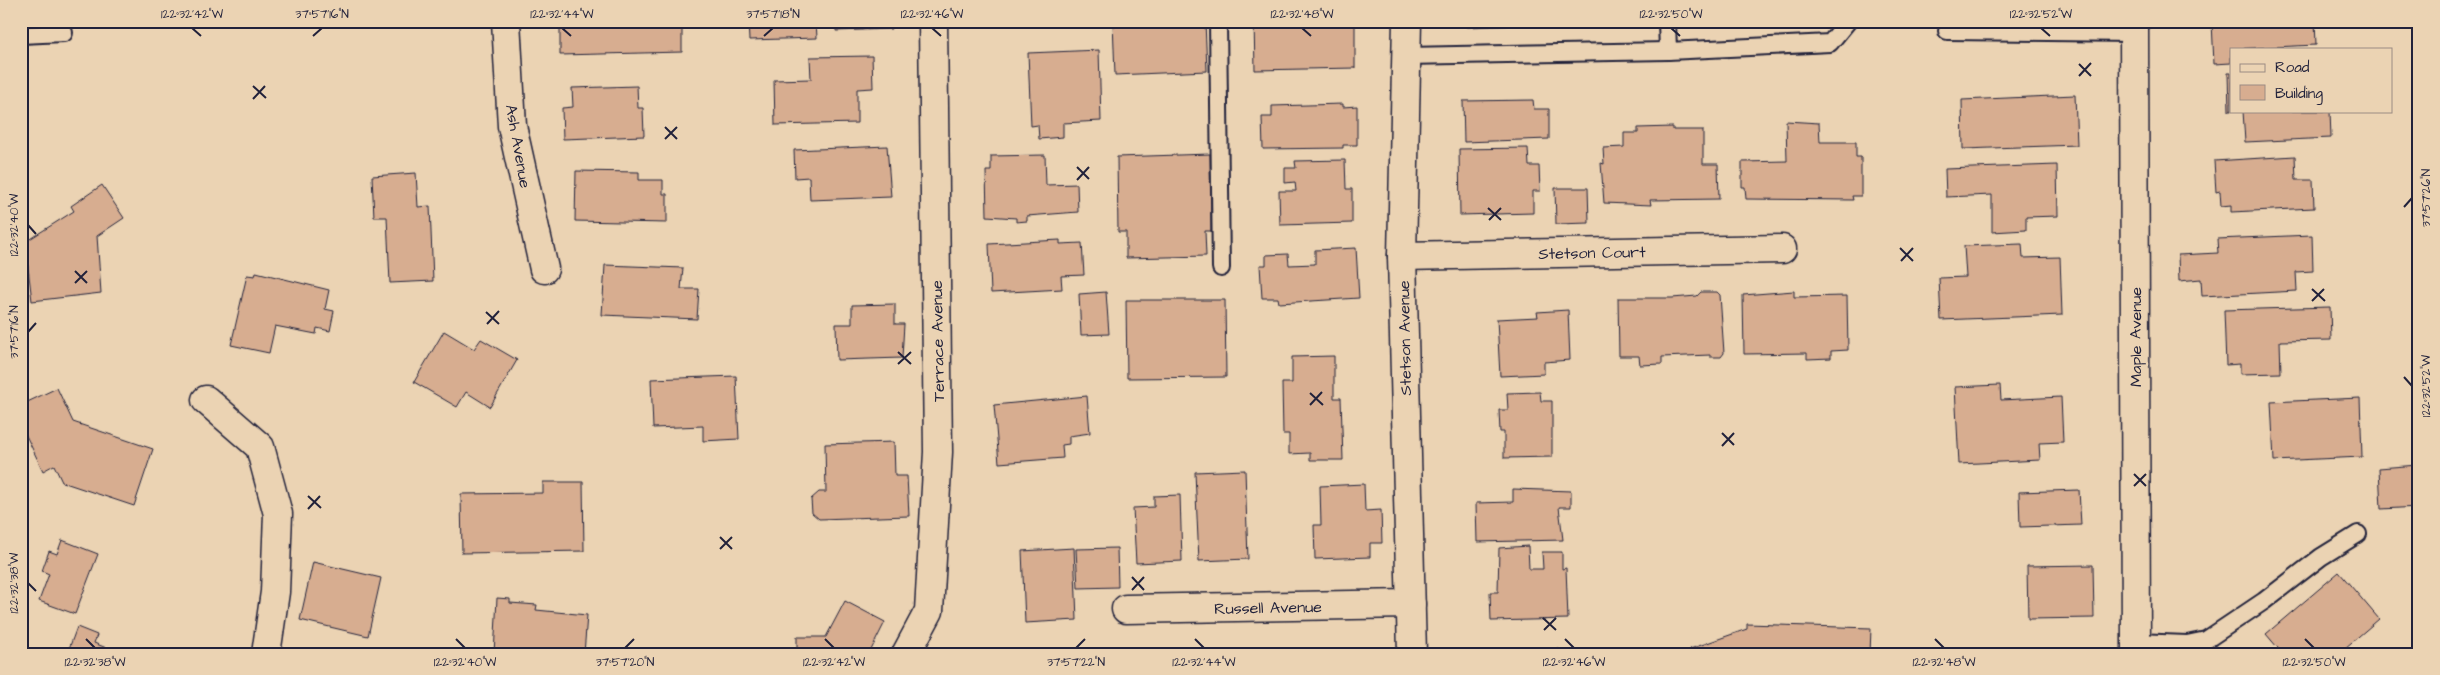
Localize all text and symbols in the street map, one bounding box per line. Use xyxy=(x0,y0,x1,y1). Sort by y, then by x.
text: 122°32'42"W xyxy=(161,6,224,23)
text: 37°57'16"N xyxy=(295,6,349,23)
text: 122°32'44"W xyxy=(530,6,594,23)
text: 37°57'18"N xyxy=(746,6,800,23)
text: 122°32'46"W xyxy=(901,6,964,23)
text: 122°32'48"W xyxy=(1271,6,1334,23)
text: 122°32'50"W xyxy=(1639,6,1703,23)
text: 122°32'52"W xyxy=(2010,6,2073,23)
legend xyxy=(2230,48,2392,112)
text: Road xyxy=(2275,57,2310,78)
text: Building xyxy=(2275,83,2323,105)
street label: Ash Avenue xyxy=(500,103,536,190)
text: 37°57'26"N xyxy=(2418,168,2435,227)
text: 122°32'40"W xyxy=(6,193,23,256)
street label: Stetson Court xyxy=(1538,241,1646,265)
street label: Terrace Avenue xyxy=(926,280,950,402)
street label: Stetson Avenue xyxy=(1393,280,1417,396)
street label: Maple Avenue xyxy=(2125,287,2147,387)
text: 37°57'16"N xyxy=(6,305,23,359)
text: 122°32'52"W xyxy=(2418,354,2435,417)
text: 122°32'38"W xyxy=(6,552,23,613)
street label: Russell Avenue xyxy=(1214,596,1322,620)
text: 122°32'38"W xyxy=(65,654,126,671)
text: 122°32'40"W xyxy=(434,654,497,671)
text: 37°57'20"N xyxy=(596,654,655,671)
text: 122°32'42"W xyxy=(803,654,866,671)
text: 37°57'22"N xyxy=(1047,654,1105,671)
text: 122°32'44"W xyxy=(1172,654,1236,671)
text: 122°32'46"W xyxy=(1543,654,1606,671)
text: 122°32'48"W xyxy=(1913,654,1976,671)
text: 122°32'50"W xyxy=(2282,654,2346,671)

